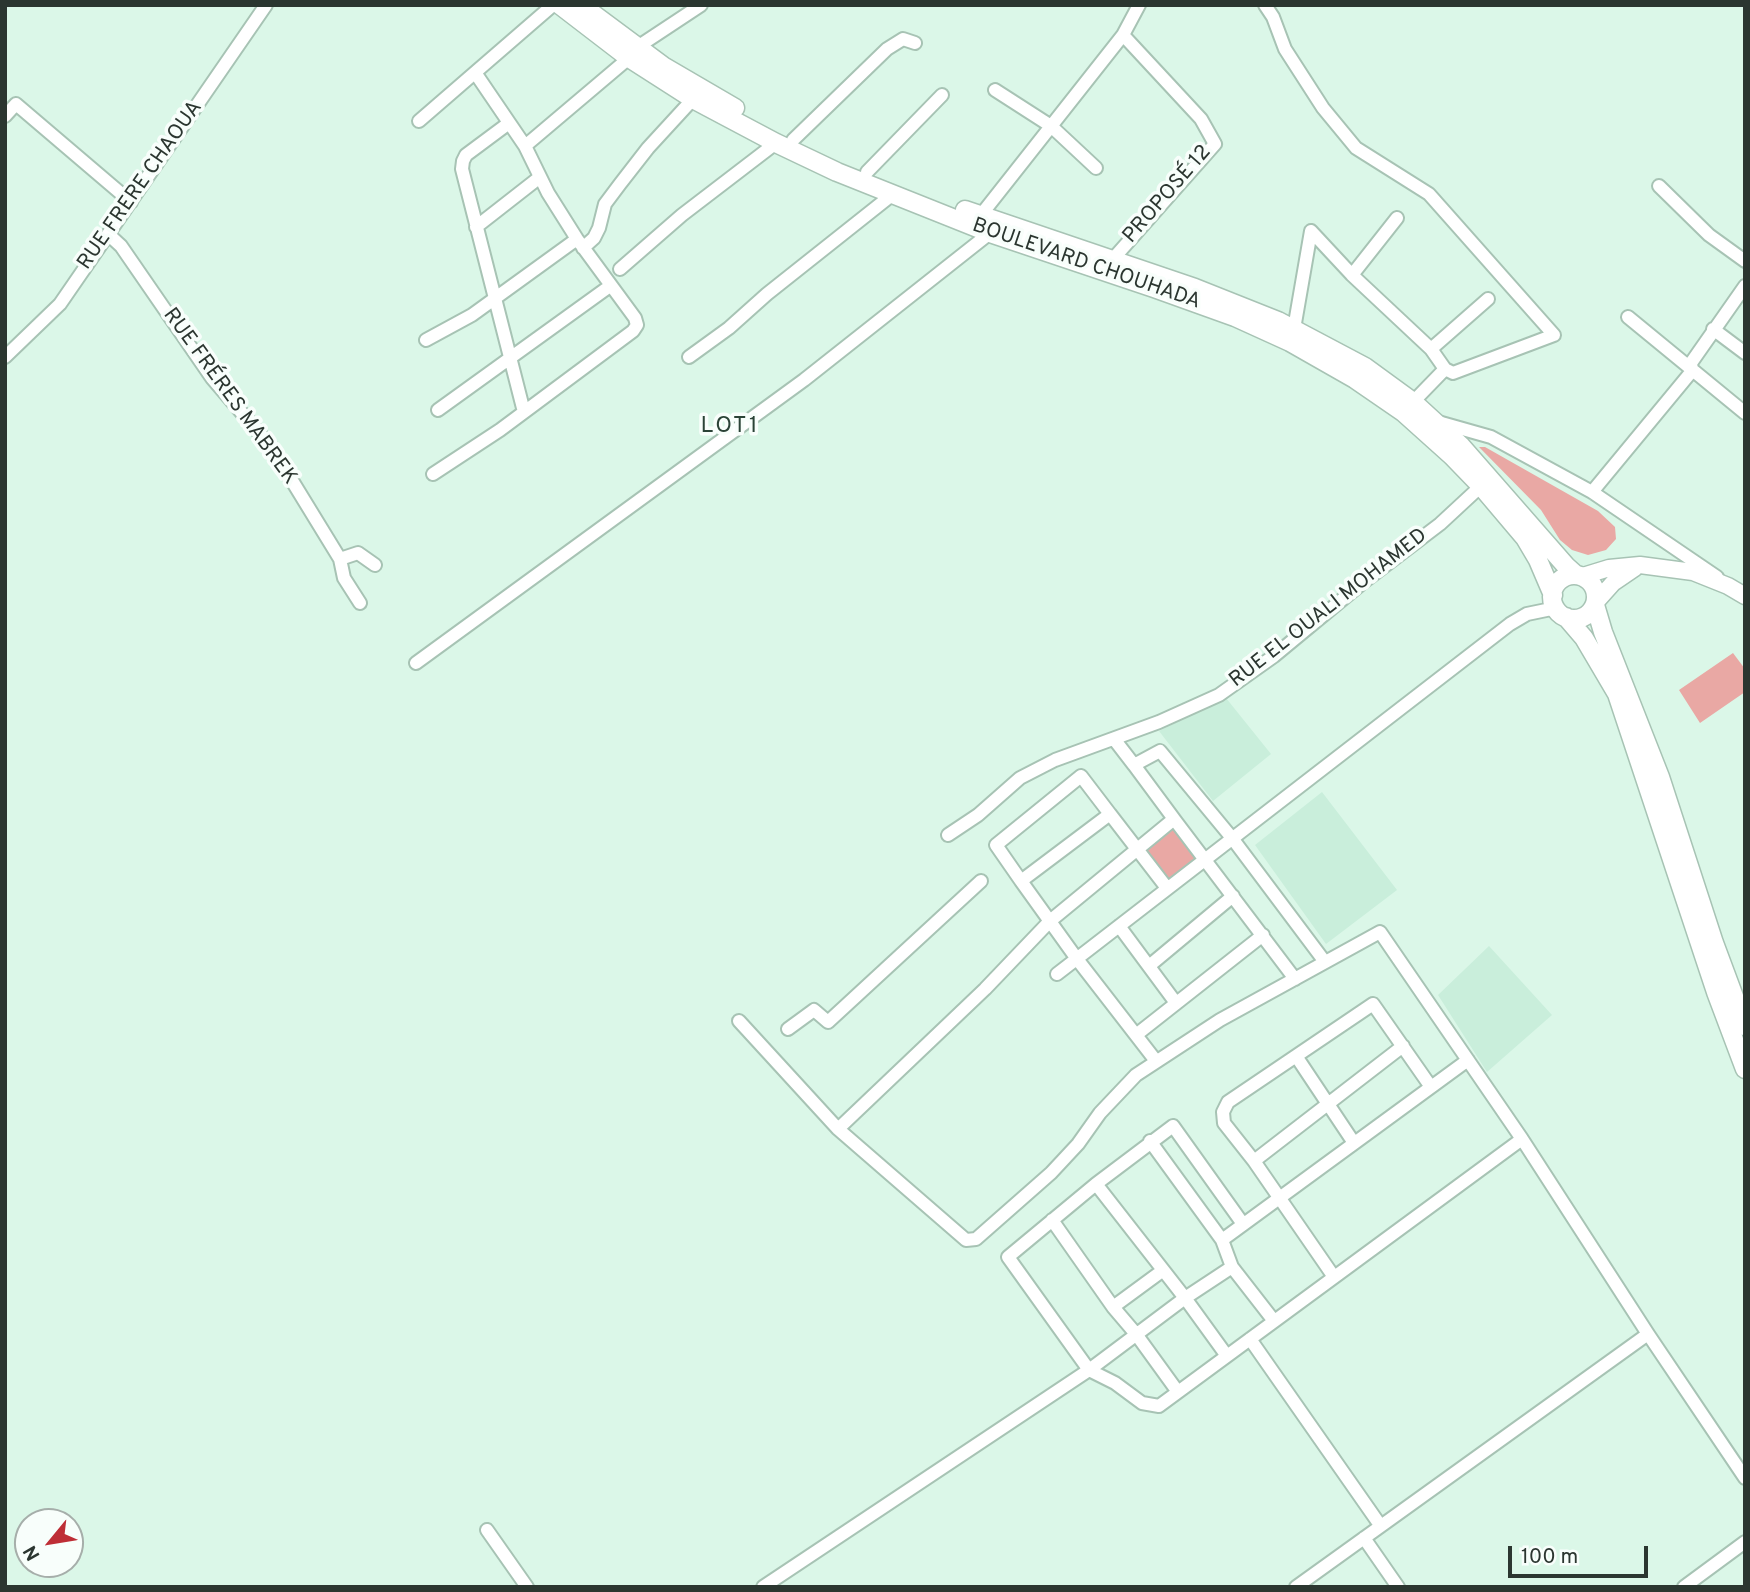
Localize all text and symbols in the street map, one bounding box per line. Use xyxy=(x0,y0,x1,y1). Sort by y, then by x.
street label: RUE FRERE CHAOUA xyxy=(73,97,209,275)
street label: PROPOSÉ 12 xyxy=(1119,141,1217,249)
street label: BOULEVARD CHOUHADA xyxy=(968,214,1204,316)
street label: RUE FRÉRES MABREK xyxy=(156,304,302,490)
district label: LOT1 xyxy=(701,413,759,441)
street label: RUE EL OUALI MOHAMED xyxy=(1225,524,1433,694)
north arrow xyxy=(14,1508,84,1578)
scale bar xyxy=(1512,1532,1652,1576)
text: N xyxy=(19,1541,46,1564)
text: 100 m xyxy=(1521,1544,1578,1571)

